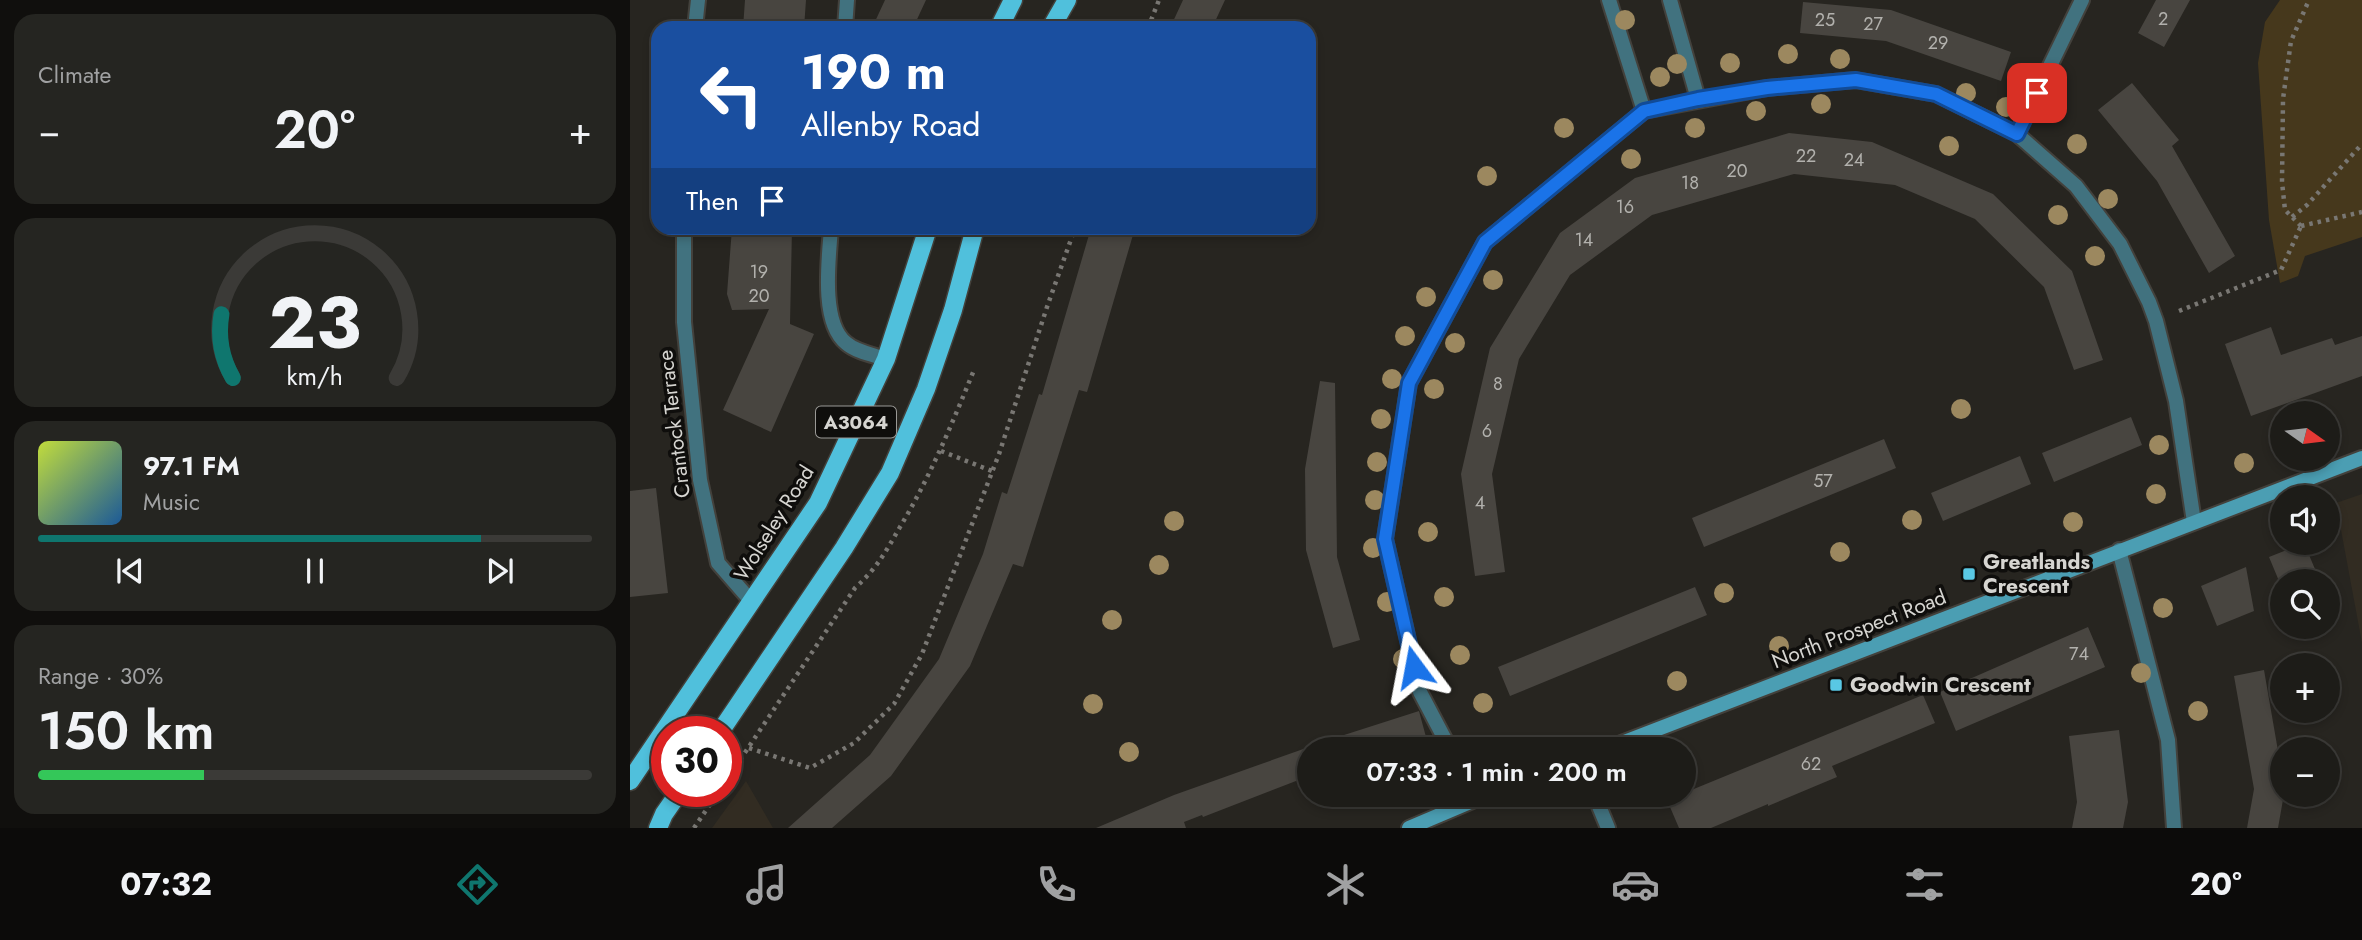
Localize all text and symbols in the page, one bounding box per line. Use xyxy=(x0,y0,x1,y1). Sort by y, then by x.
house number: 2 xyxy=(2158,6,2168,32)
house number: 25 xyxy=(1815,7,1835,33)
house number: 27 xyxy=(1863,11,1883,37)
house number: 29 xyxy=(1928,30,1948,56)
text: 190 m xyxy=(801,37,946,107)
icon: left xyxy=(686,49,777,140)
text: Climate xyxy=(38,58,111,92)
pin xyxy=(2007,63,2067,123)
icon: arrive xyxy=(2018,74,2056,112)
text: 20° xyxy=(274,92,355,168)
text: Allenby Road xyxy=(801,102,981,148)
text: − xyxy=(38,103,60,158)
text: + xyxy=(569,103,592,158)
house number: 22 xyxy=(1796,143,1816,169)
house number: 24 xyxy=(1844,147,1864,173)
house number: 20 xyxy=(1726,158,1748,184)
house number: 18 xyxy=(1681,170,1699,196)
text: Then xyxy=(686,182,739,220)
icon: arrive xyxy=(753,182,791,220)
house number: 16 xyxy=(1616,194,1634,220)
house number: 14 xyxy=(1575,227,1593,253)
house number: 19 xyxy=(750,259,768,285)
text: 23 xyxy=(269,271,361,376)
house number: 20 xyxy=(748,283,770,309)
street label: Crantock Terrace xyxy=(650,348,698,500)
text: km/h xyxy=(287,358,343,394)
house number: 8 xyxy=(1493,371,1503,397)
north arrow xyxy=(2270,401,2340,471)
map controls xyxy=(2270,401,2340,807)
road number: A3064 xyxy=(816,406,896,438)
house number: 6 xyxy=(1482,418,1492,444)
text: 97.1 FM xyxy=(143,447,240,485)
street label: Wolseley Road xyxy=(727,460,821,586)
house number: 57 xyxy=(1813,468,1833,494)
text: Music xyxy=(143,485,200,519)
button: sound xyxy=(2270,485,2340,555)
house number: 4 xyxy=(1475,490,1485,516)
place label: Greatlands Crescent xyxy=(1983,547,2090,601)
icon: previous xyxy=(111,552,149,590)
icon: pause xyxy=(296,552,334,590)
icon: next xyxy=(481,552,519,590)
marker: Greatlands Crescent xyxy=(1961,566,1977,582)
button: search xyxy=(2270,569,2340,639)
street label: North Prospect Road xyxy=(1767,582,1951,676)
position arrow xyxy=(1377,630,1451,704)
house number: 74 xyxy=(2069,641,2089,667)
button: + xyxy=(2270,653,2340,723)
text: Range · 30% xyxy=(38,659,163,693)
place label: Goodwin Crescent xyxy=(1850,670,2031,700)
marker: Goodwin Crescent xyxy=(1828,677,1844,693)
text: 150 km xyxy=(38,693,215,769)
speed limit sign: 30 xyxy=(651,716,742,807)
button: − xyxy=(2270,737,2340,807)
house number: 62 xyxy=(1801,751,1821,777)
text: 07:33 · 1 min · 200 m xyxy=(1366,753,1627,791)
icon: directions xyxy=(453,860,502,909)
icon: music xyxy=(742,860,791,909)
icon: phone xyxy=(1032,860,1081,909)
icon: climate xyxy=(1321,860,1370,909)
icon: car xyxy=(1611,860,1660,909)
icon: filters xyxy=(1900,860,1949,909)
text: 07:32 xyxy=(120,861,212,907)
text: 20° xyxy=(2190,861,2242,907)

